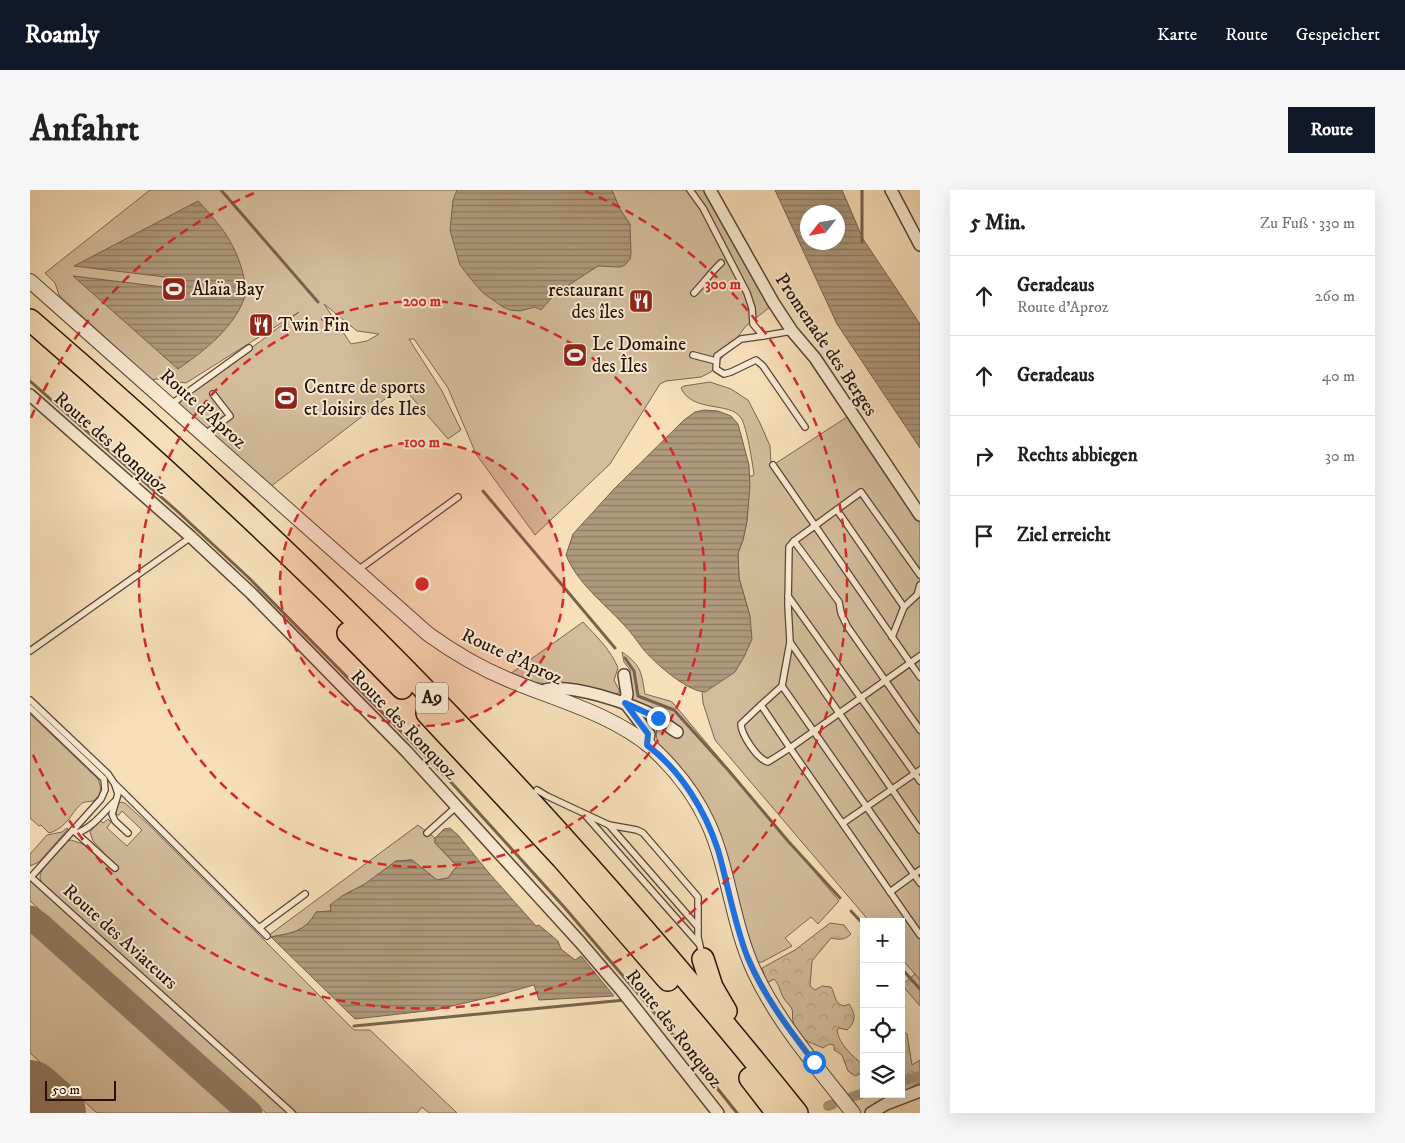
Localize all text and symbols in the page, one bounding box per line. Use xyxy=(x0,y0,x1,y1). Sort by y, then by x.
text: Roamly xyxy=(25,20,99,50)
text: Karte xyxy=(1157,24,1197,46)
text: Route xyxy=(1225,24,1268,46)
text: Gespeichert xyxy=(1296,24,1380,46)
button: Route xyxy=(1288,107,1375,153)
text: Anfahrt xyxy=(30,108,139,152)
north arrow xyxy=(800,205,845,250)
text: 5 Min. xyxy=(970,210,1026,236)
text: Zu Fuß · 330 m xyxy=(1260,213,1355,233)
street label: Promenade des Berges xyxy=(770,269,882,421)
text: Geradeaus xyxy=(1017,274,1094,297)
text: 300 m xyxy=(705,275,742,294)
sports icon: Alaïa Bay xyxy=(161,276,187,302)
place label: Alaïa Bay xyxy=(192,278,265,301)
place label: restaurant des îles xyxy=(548,279,624,324)
icon: ahead xyxy=(970,282,998,310)
text: 260 m xyxy=(1315,286,1355,306)
restaurant icon: restaurant des îles xyxy=(628,288,654,314)
text: 200 m xyxy=(403,292,442,311)
text: Route d'Aproz xyxy=(1017,297,1109,317)
restaurant icon: Twin Fin xyxy=(248,312,274,338)
place label: Twin Fin xyxy=(278,314,349,337)
place label: Le Domaine des Îles xyxy=(592,333,686,378)
sports icon: Le Domaine des Îles xyxy=(562,342,588,368)
icon: ahead xyxy=(970,362,998,390)
street label: Route d'Aproz xyxy=(155,364,251,454)
text: Geradeaus xyxy=(1017,364,1094,387)
text: 40 m xyxy=(1322,366,1355,386)
place label: Centre de sports et loisirs des Iles xyxy=(304,376,426,421)
sports icon: Centre de sports et loisirs des Iles xyxy=(273,385,299,411)
street label: Route des Ronquoz xyxy=(48,387,173,500)
text: 100 m xyxy=(404,433,441,452)
icon: right xyxy=(970,442,998,470)
text: Rechts abbiegen xyxy=(1017,444,1138,467)
text: 30 m xyxy=(1325,446,1355,466)
icon: arrive xyxy=(970,522,998,550)
text: Ziel erreicht xyxy=(1017,524,1111,547)
centre of rings xyxy=(413,575,431,593)
street label: Route d'Aproz xyxy=(458,624,566,690)
street label: Route des Ronquoz xyxy=(345,665,462,786)
road number: A9 xyxy=(416,682,448,714)
route end xyxy=(647,707,670,730)
street label: Route des Aviateurs xyxy=(58,879,182,995)
map controls xyxy=(860,918,905,1098)
button: + xyxy=(860,918,905,963)
button: − xyxy=(860,963,905,1008)
street label: Route des Ronquoz xyxy=(620,965,728,1094)
button: locate xyxy=(860,1008,905,1053)
route start xyxy=(803,1051,826,1074)
button: layers xyxy=(860,1053,905,1098)
scale bar xyxy=(45,1078,116,1101)
text: 50 m xyxy=(52,1081,80,1099)

